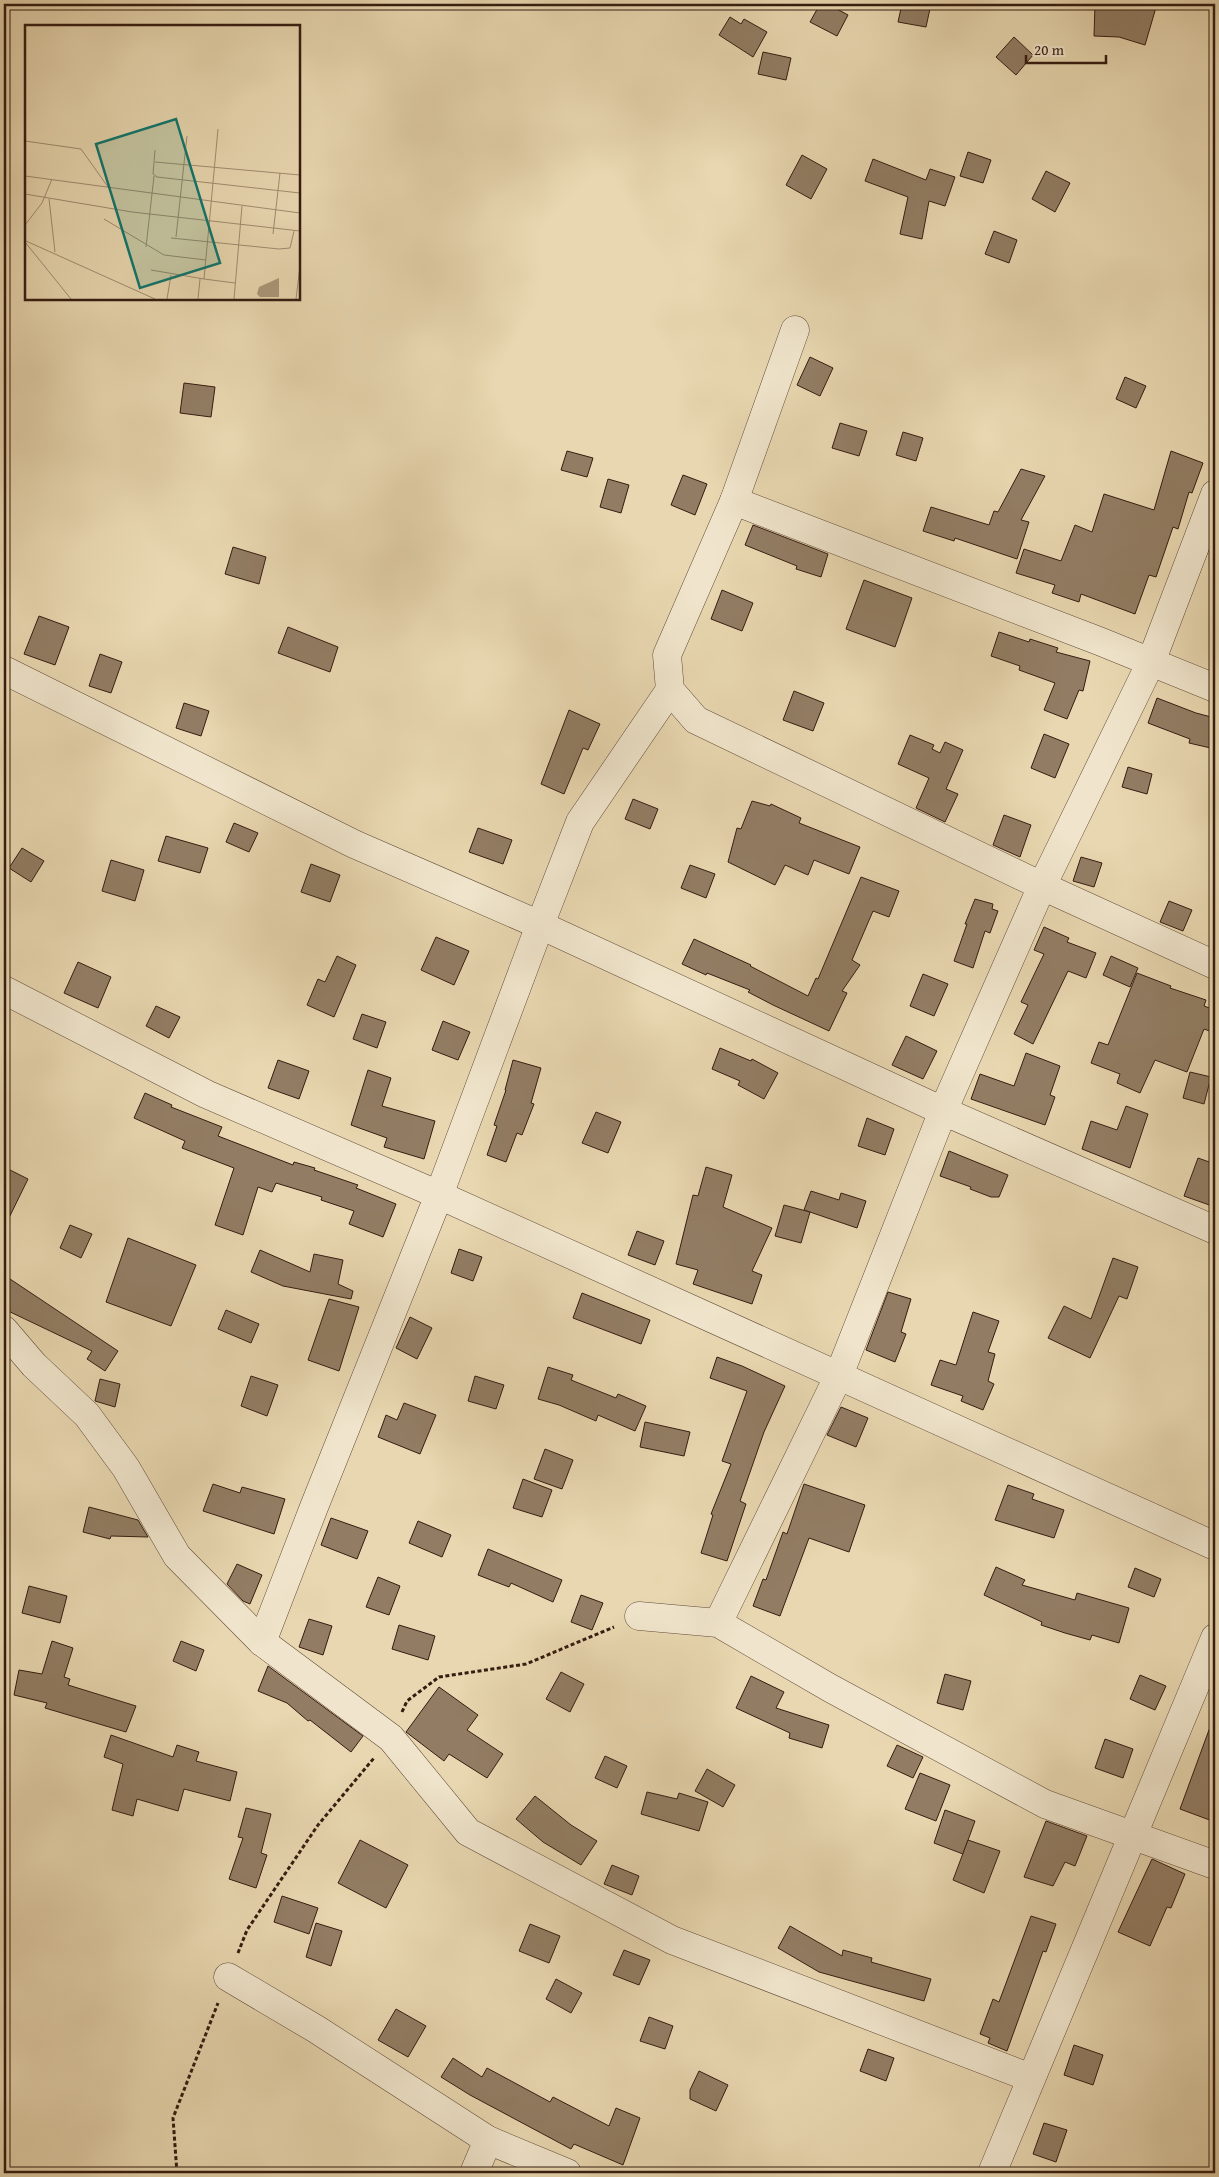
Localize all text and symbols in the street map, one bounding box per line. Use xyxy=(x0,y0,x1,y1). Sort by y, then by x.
inset map xyxy=(25,25,300,300)
scale bar xyxy=(1026,32,1106,64)
text: 20 m xyxy=(1034,39,1065,60)

